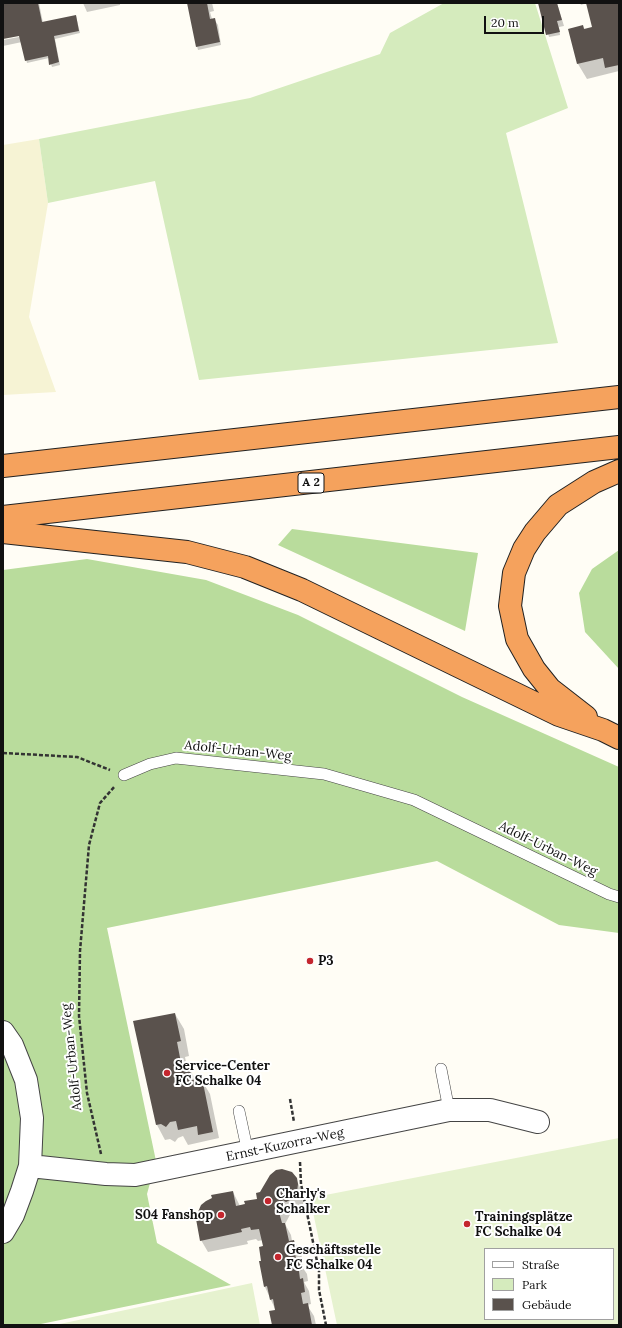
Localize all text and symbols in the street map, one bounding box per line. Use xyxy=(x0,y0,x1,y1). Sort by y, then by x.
scale bar xyxy=(486,8,546,34)
text: 20 m xyxy=(491,15,519,30)
road number: A 2 xyxy=(298,473,324,493)
street label: Adolf-Urban-Weg xyxy=(184,738,292,764)
street label: Adolf-Urban-Weg xyxy=(496,818,600,880)
place label: P3 xyxy=(318,953,334,969)
marker: P3 xyxy=(305,956,315,966)
street label: Adolf-Urban-Weg xyxy=(59,1003,85,1111)
place label: Service-Center FC Schalke 04 xyxy=(175,1058,270,1089)
marker: Service-Center FC Schalke 04 xyxy=(162,1068,172,1078)
street label: Ernst-Kuzorra-Weg xyxy=(225,1125,345,1165)
place label: Charly's Schalker xyxy=(276,1186,330,1217)
marker: Charly's Schalker xyxy=(263,1196,273,1206)
place label: S04 Fanshop xyxy=(135,1207,213,1223)
place label: Trainingsplätze FC Schalke 04 xyxy=(475,1209,573,1240)
marker: S04 Fanshop xyxy=(216,1210,226,1220)
marker: Trainingsplätze FC Schalke 04 xyxy=(462,1219,472,1229)
place label: Geschäftsstelle FC Schalke 04 xyxy=(286,1242,381,1273)
legend xyxy=(484,1248,614,1320)
marker: Geschäftsstelle FC Schalke 04 xyxy=(273,1252,283,1262)
text: Straße xyxy=(522,1257,559,1272)
text: Park xyxy=(522,1277,547,1292)
text: Gebäude xyxy=(522,1297,572,1312)

